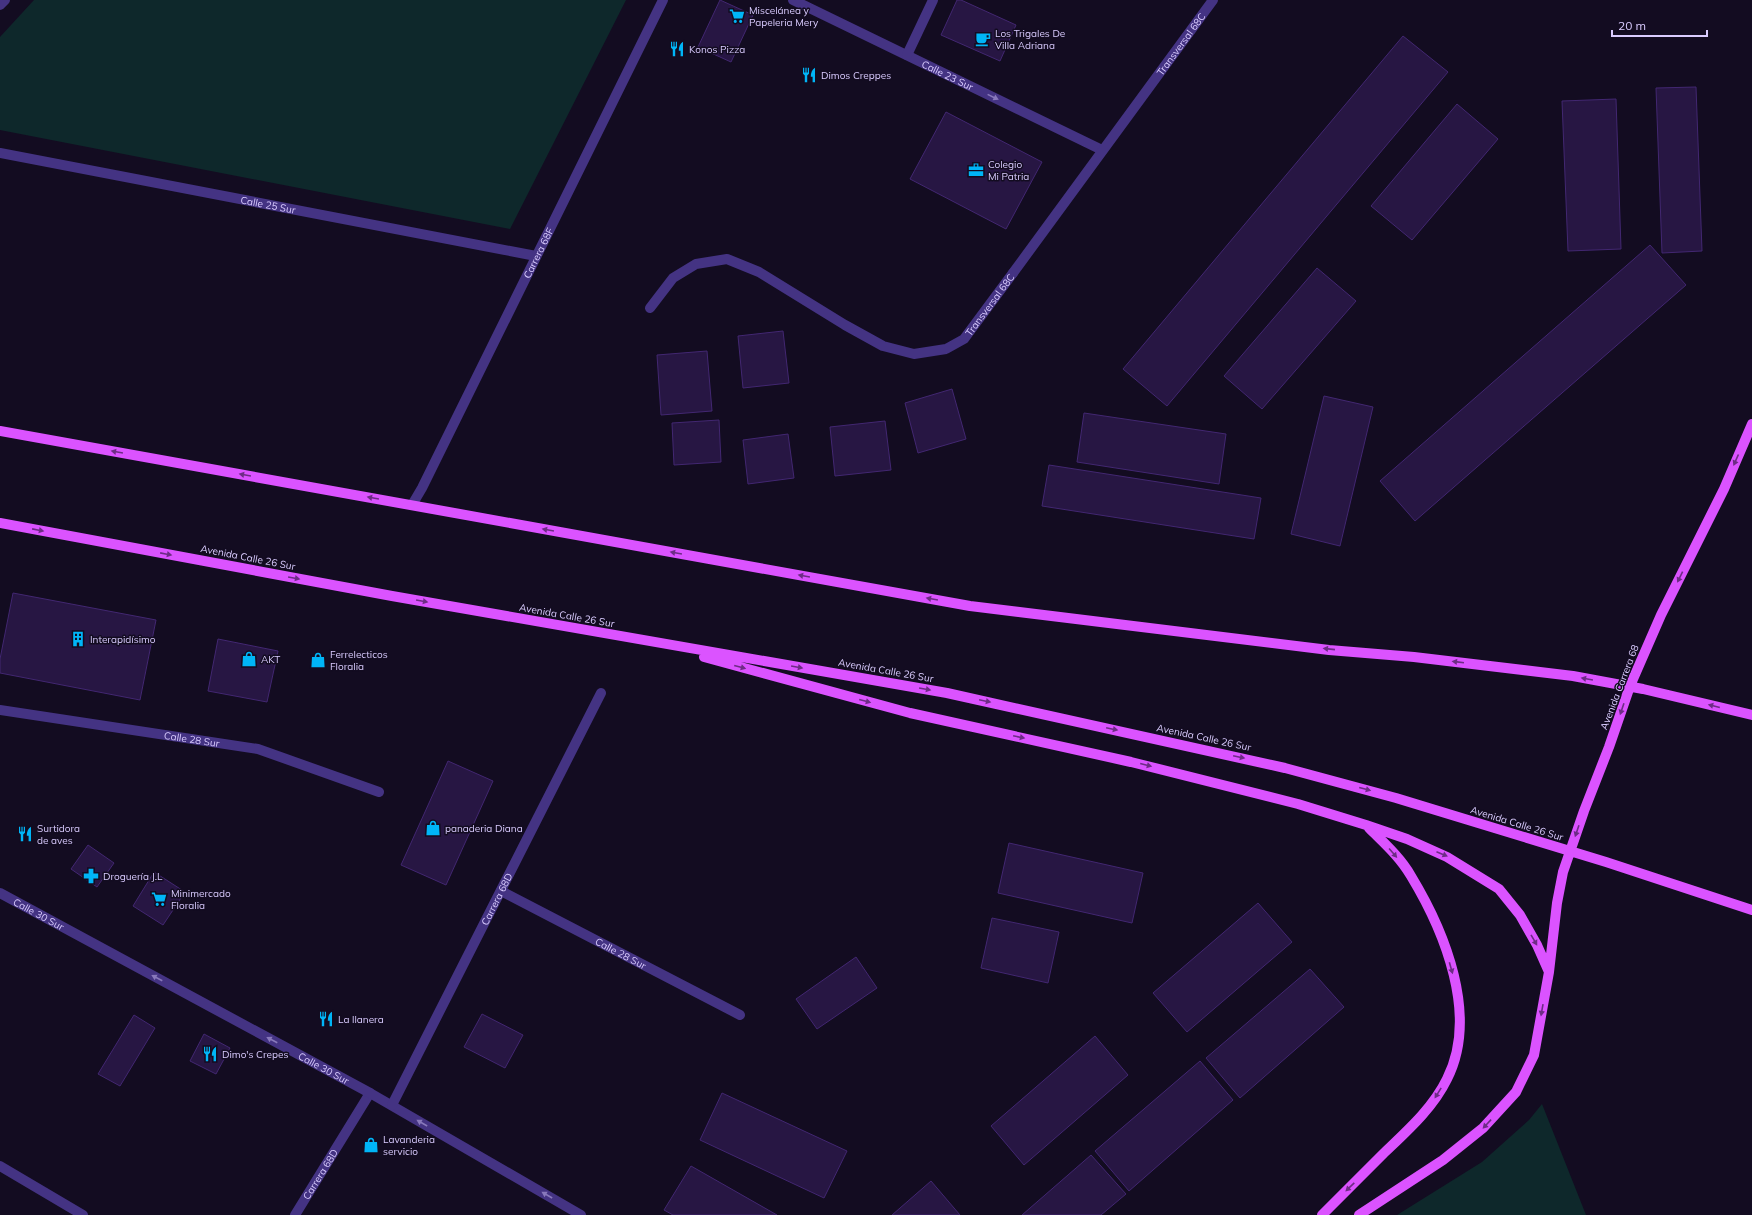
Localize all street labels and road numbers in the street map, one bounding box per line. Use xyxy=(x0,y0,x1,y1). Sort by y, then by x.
street label: Transversal 68C xyxy=(1154,10,1209,78)
street label: Calle 23 Sur xyxy=(920,58,976,94)
street label: Calle 25 Sur xyxy=(239,193,297,217)
street label: Carrera 68F xyxy=(521,225,557,281)
street label: Transversal 68C xyxy=(962,271,1018,339)
street label: Avenida Calle 26 Sur xyxy=(199,542,297,573)
street label: Avenida Calle 26 Sur xyxy=(518,601,616,630)
street label: Avenida Carrera 68 xyxy=(1597,643,1642,732)
street label: Avenida Calle 26 Sur xyxy=(837,656,935,685)
street label: Avenida Calle 26 Sur xyxy=(1155,721,1253,754)
street label: Calle 28 Sur xyxy=(163,729,221,750)
street label: Avenida Calle 26 Sur xyxy=(1469,803,1565,844)
street label: Carrera 68D xyxy=(478,871,516,928)
street label: Calle 30 Sur xyxy=(11,895,66,934)
street label: Calle 28 Sur xyxy=(593,935,649,972)
street label: Calle 30 Sur xyxy=(296,1049,351,1088)
street label: Carrera 68D xyxy=(300,1147,341,1202)

